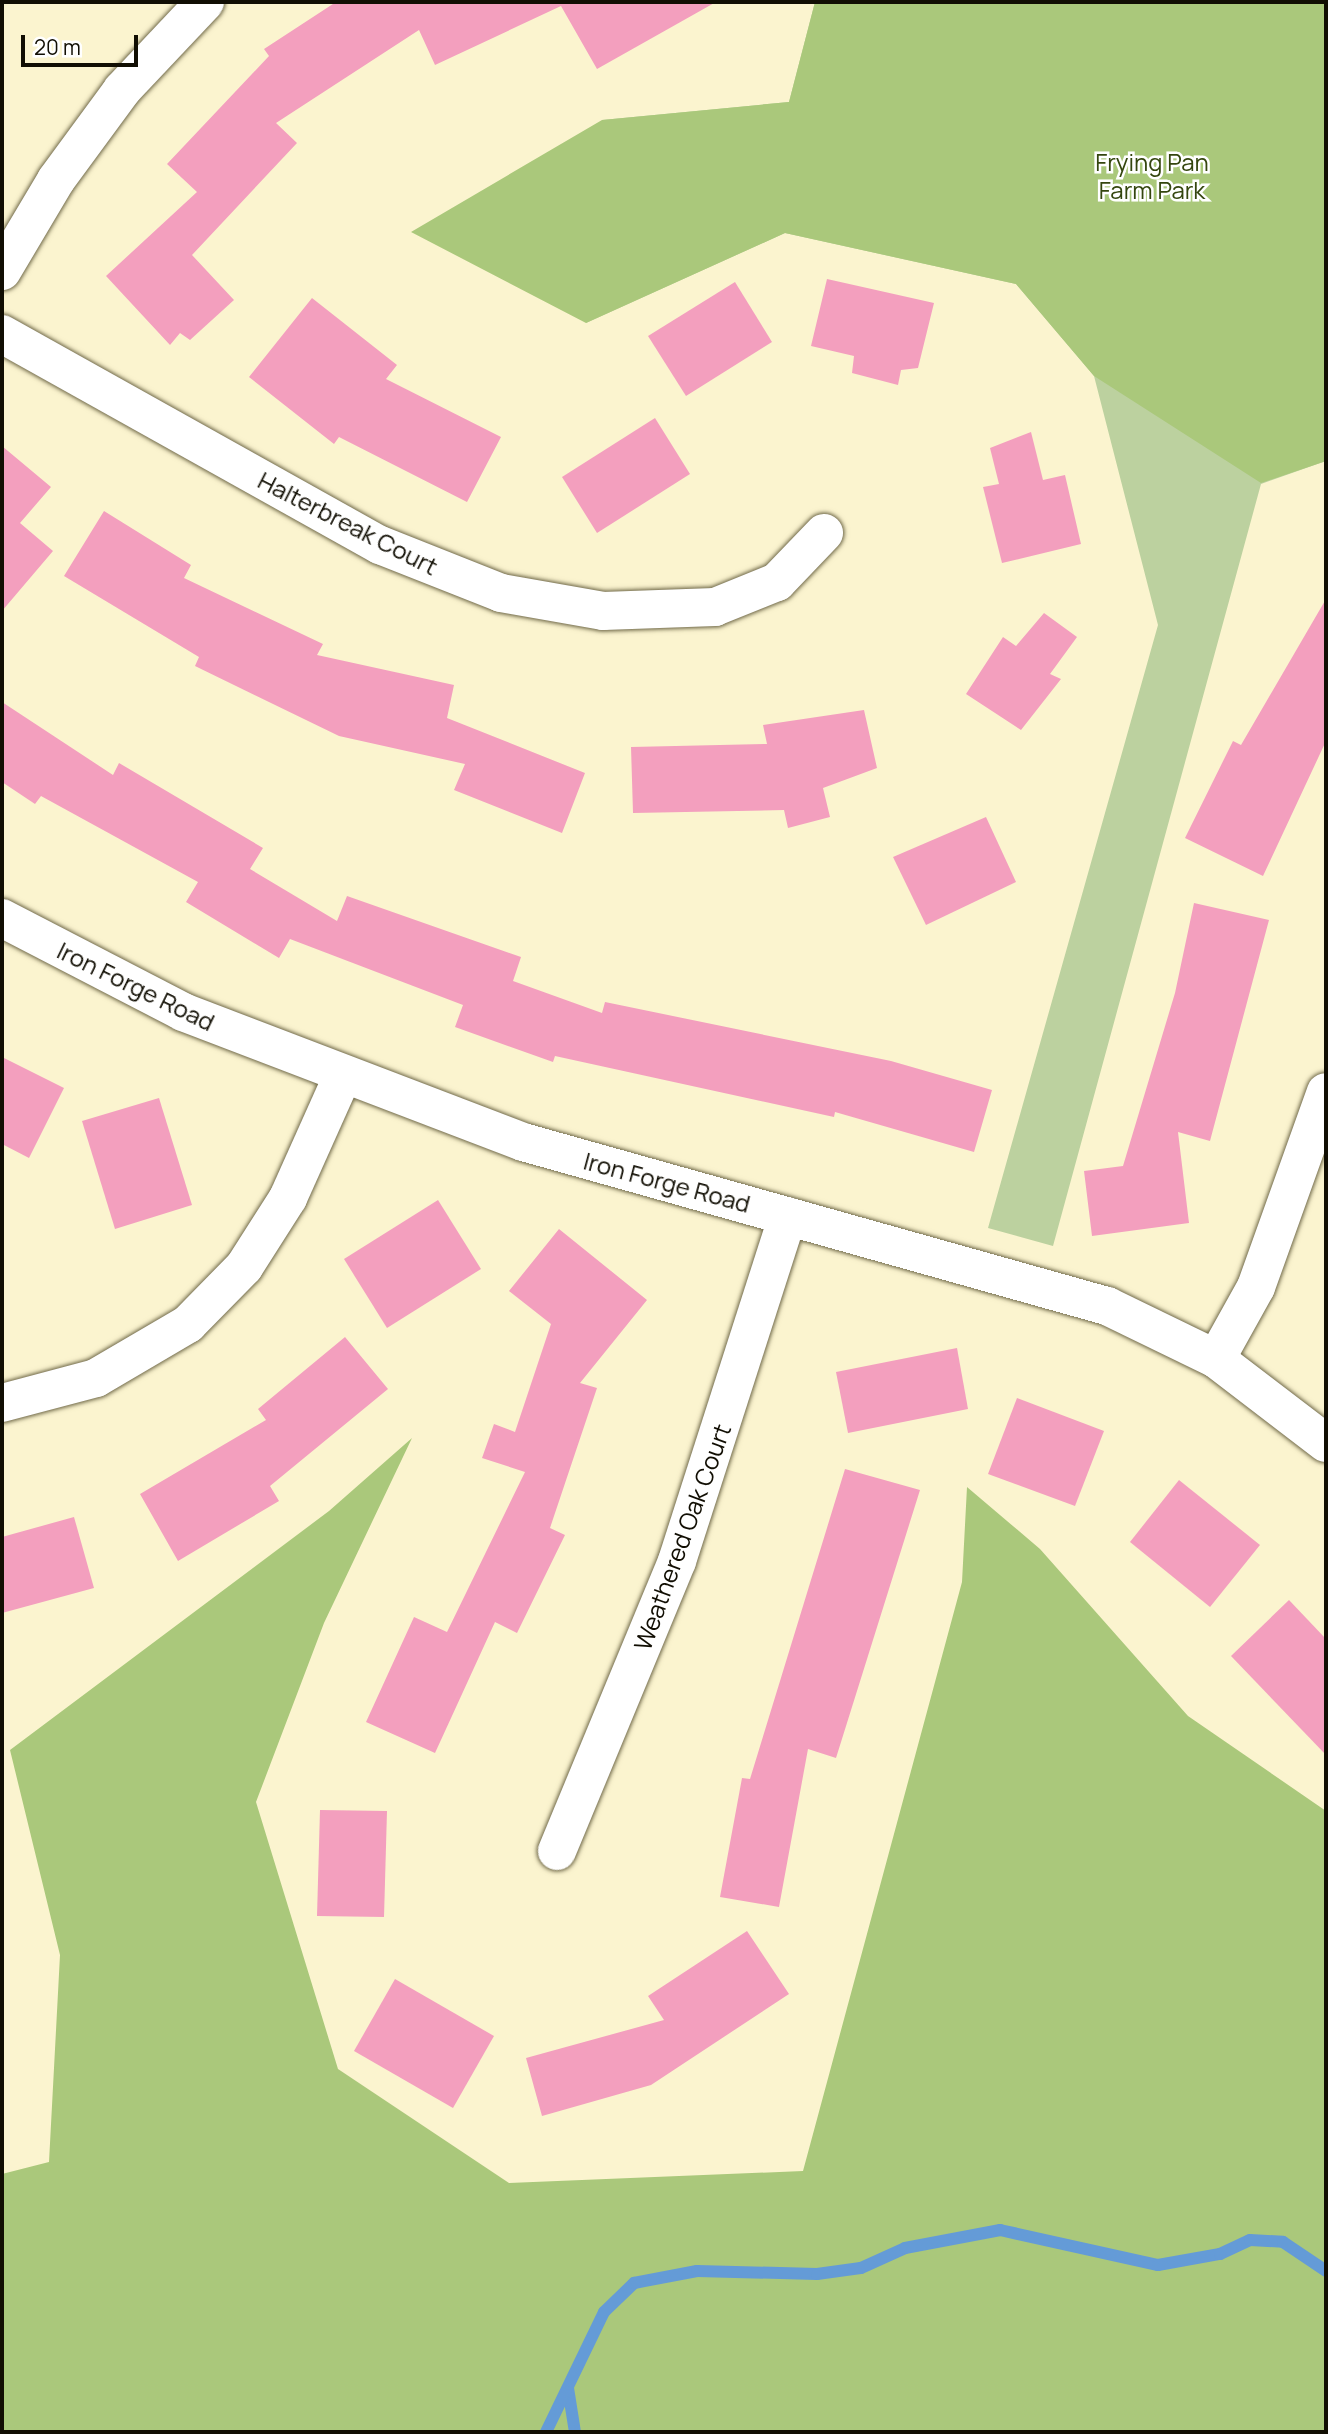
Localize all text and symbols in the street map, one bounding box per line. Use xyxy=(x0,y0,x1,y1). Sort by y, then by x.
scale bar xyxy=(24,21,142,65)
text: 20 m xyxy=(34,33,81,61)
park label: Frying Pan Farm Park xyxy=(1095,148,1209,204)
street label: Halterbreak Court xyxy=(253,465,443,581)
street label: Iron Forge Road xyxy=(53,936,219,1036)
street label: Iron Forge Road xyxy=(581,1146,753,1218)
street label: Weathered Oak Court xyxy=(628,1420,736,1654)

